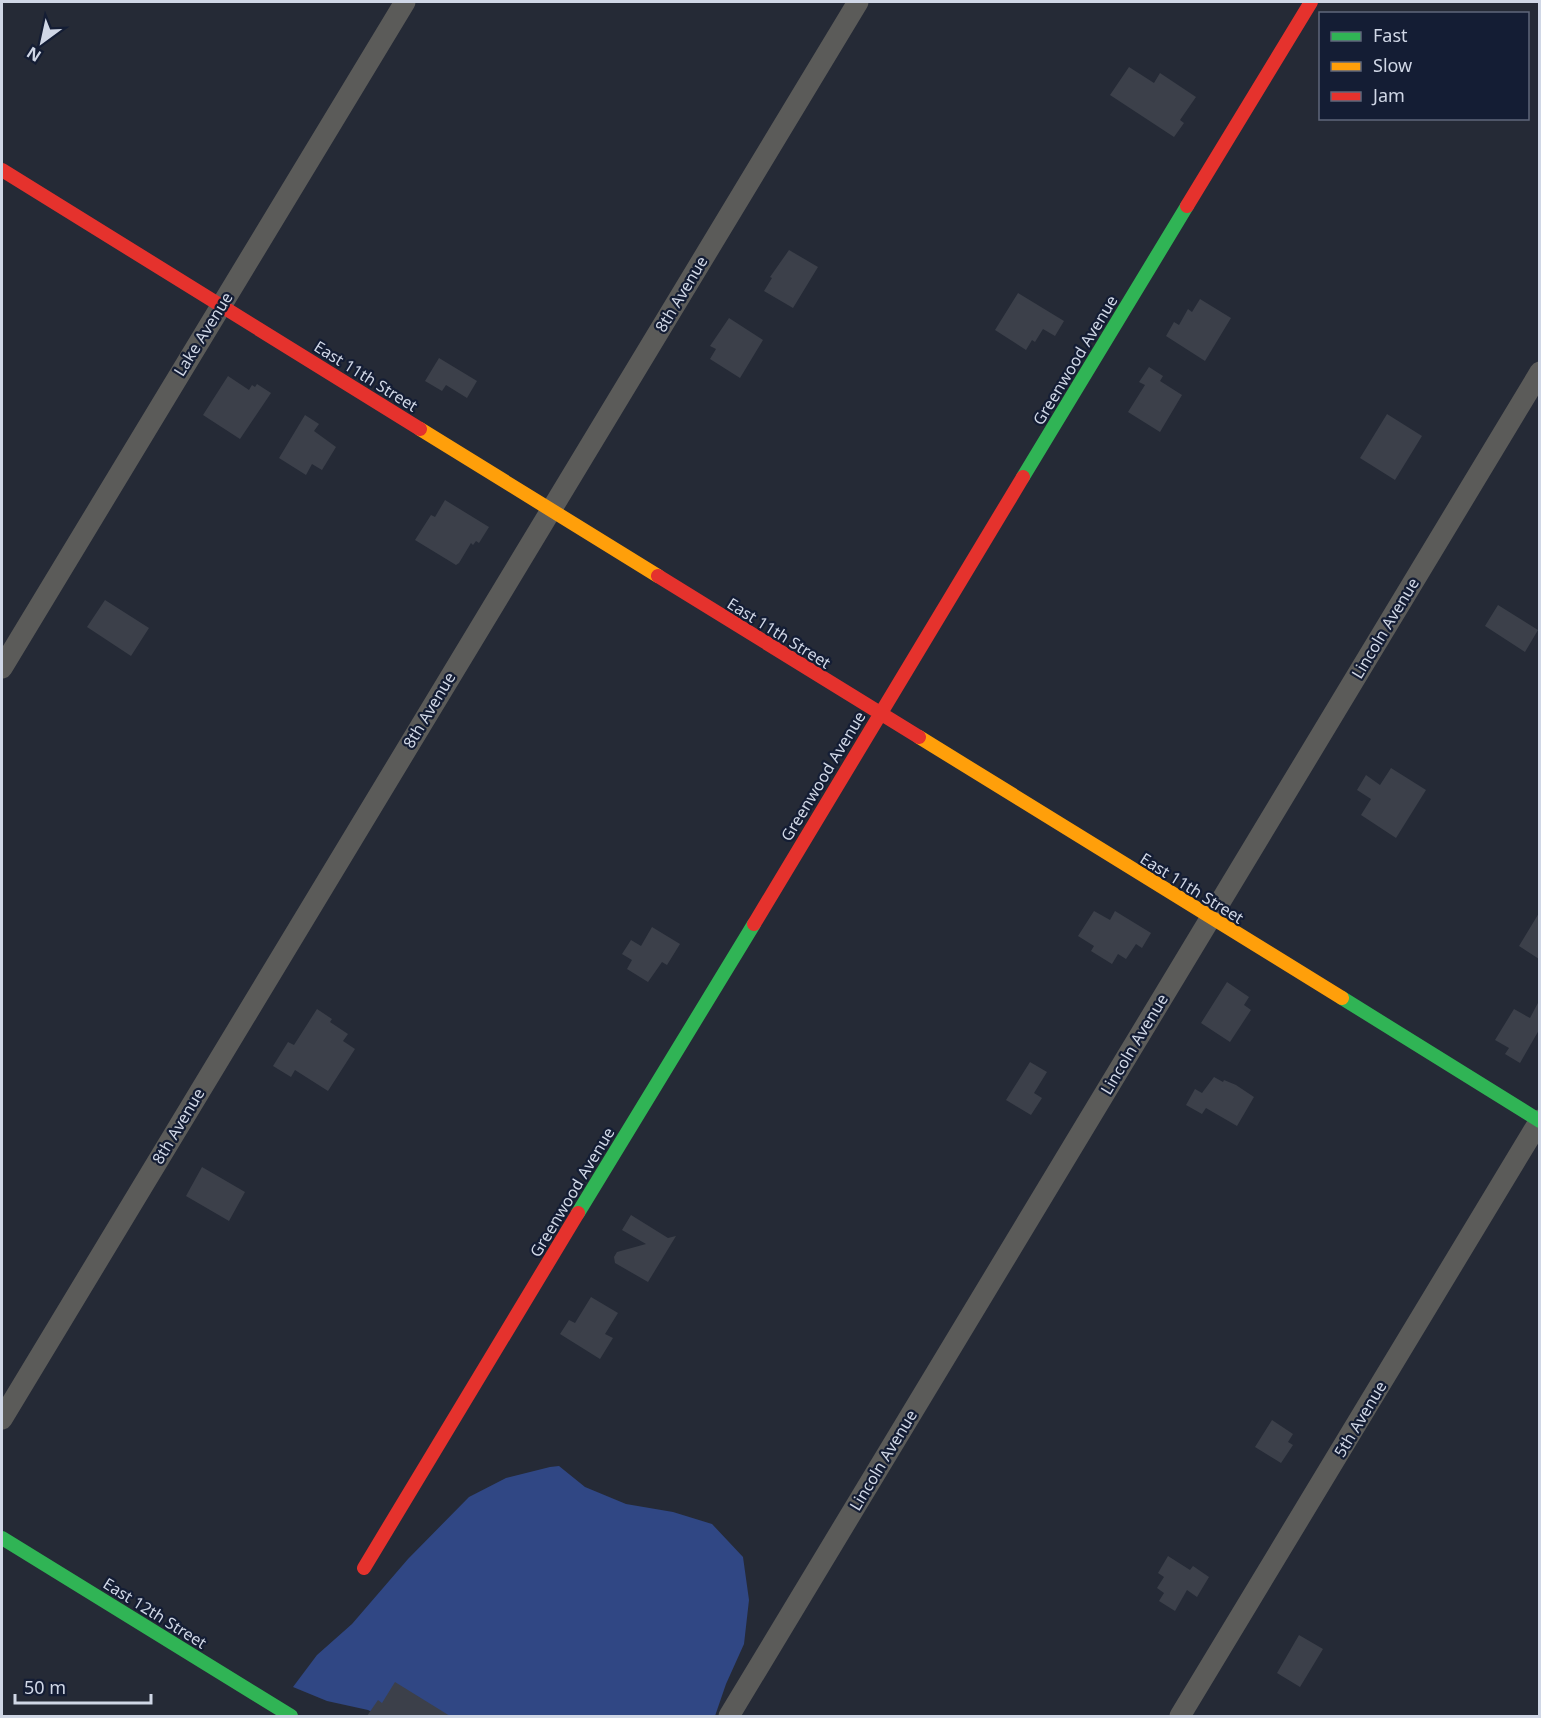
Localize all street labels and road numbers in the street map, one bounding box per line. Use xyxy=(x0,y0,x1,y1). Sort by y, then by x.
street label: 8th Avenue xyxy=(650,252,712,336)
street label: Lake Avenue xyxy=(168,288,238,380)
street label: Greenwood Avenue xyxy=(1027,291,1123,429)
street label: East 11th Street xyxy=(310,335,422,417)
street label: Lincoln Avenue xyxy=(1346,573,1424,683)
street label: East 11th Street xyxy=(723,592,835,674)
street label: 8th Avenue xyxy=(398,668,460,752)
street label: Greenwood Avenue xyxy=(775,707,871,845)
street label: East 11th Street xyxy=(1136,847,1248,929)
street label: Lincoln Avenue xyxy=(1095,989,1173,1099)
street label: 8th Avenue xyxy=(147,1084,209,1168)
street label: Greenwood Avenue xyxy=(524,1123,620,1261)
street label: 5th Avenue xyxy=(1329,1377,1391,1461)
street label: Lincoln Avenue xyxy=(844,1405,922,1515)
street label: East 12th Street xyxy=(99,1572,211,1654)

